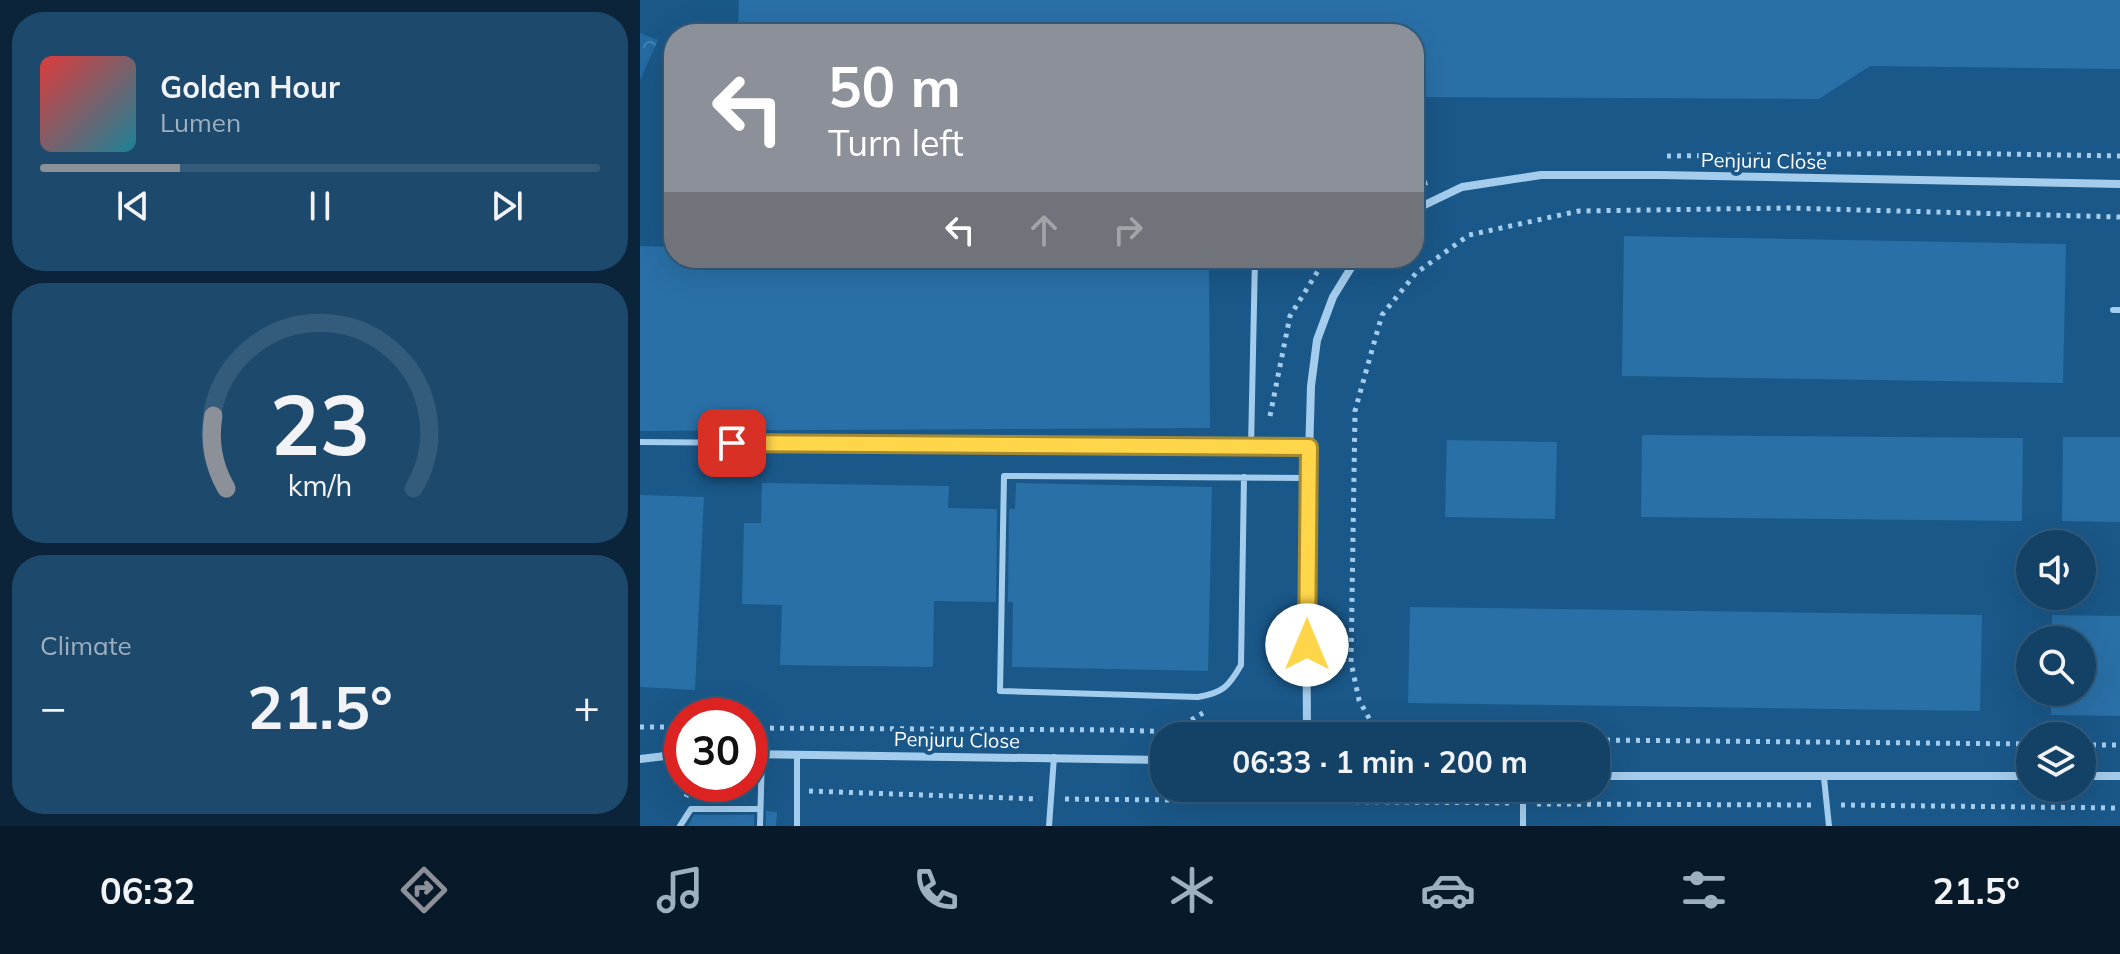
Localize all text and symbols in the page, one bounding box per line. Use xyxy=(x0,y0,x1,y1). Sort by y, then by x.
text: 50 m xyxy=(828,51,961,121)
icon: left xyxy=(696,56,800,160)
text: Golden Hour xyxy=(160,68,340,106)
text: Lumen xyxy=(160,106,241,139)
text: Turn left xyxy=(828,120,964,165)
street label: Penjuru Close xyxy=(1701,147,1827,174)
icon: previous xyxy=(111,184,155,228)
icon: pause xyxy=(298,184,342,228)
icon: next xyxy=(485,184,529,228)
icon: left xyxy=(938,208,982,252)
icon: ahead xyxy=(1022,208,1066,252)
icon: right xyxy=(1106,208,1150,252)
text: 23 xyxy=(270,371,370,476)
pin xyxy=(698,409,766,477)
icon: arrive xyxy=(710,421,754,465)
text: km/h xyxy=(288,467,352,503)
map controls xyxy=(2016,530,2096,802)
button: sound xyxy=(2016,530,2096,610)
position arrow xyxy=(1265,603,1349,687)
button: search xyxy=(2016,626,2096,706)
text: Climate xyxy=(40,629,132,662)
text: 21.5° xyxy=(247,669,393,744)
text: − xyxy=(40,679,66,734)
text: + xyxy=(574,679,600,734)
speed limit sign: 30 xyxy=(664,698,768,802)
button: layers xyxy=(2016,722,2096,802)
street label: Penjuru Close xyxy=(894,726,1020,753)
text: 06:33 · 1 min · 200 m xyxy=(1232,743,1528,781)
icon: directions xyxy=(396,862,452,918)
icon: music xyxy=(652,862,708,918)
icon: phone xyxy=(908,862,964,918)
icon: climate xyxy=(1164,862,1220,918)
icon: car xyxy=(1420,862,1476,918)
icon: filters xyxy=(1676,862,1732,918)
text: 06:32 xyxy=(100,868,195,913)
text: 21.5° xyxy=(1933,868,2020,913)

